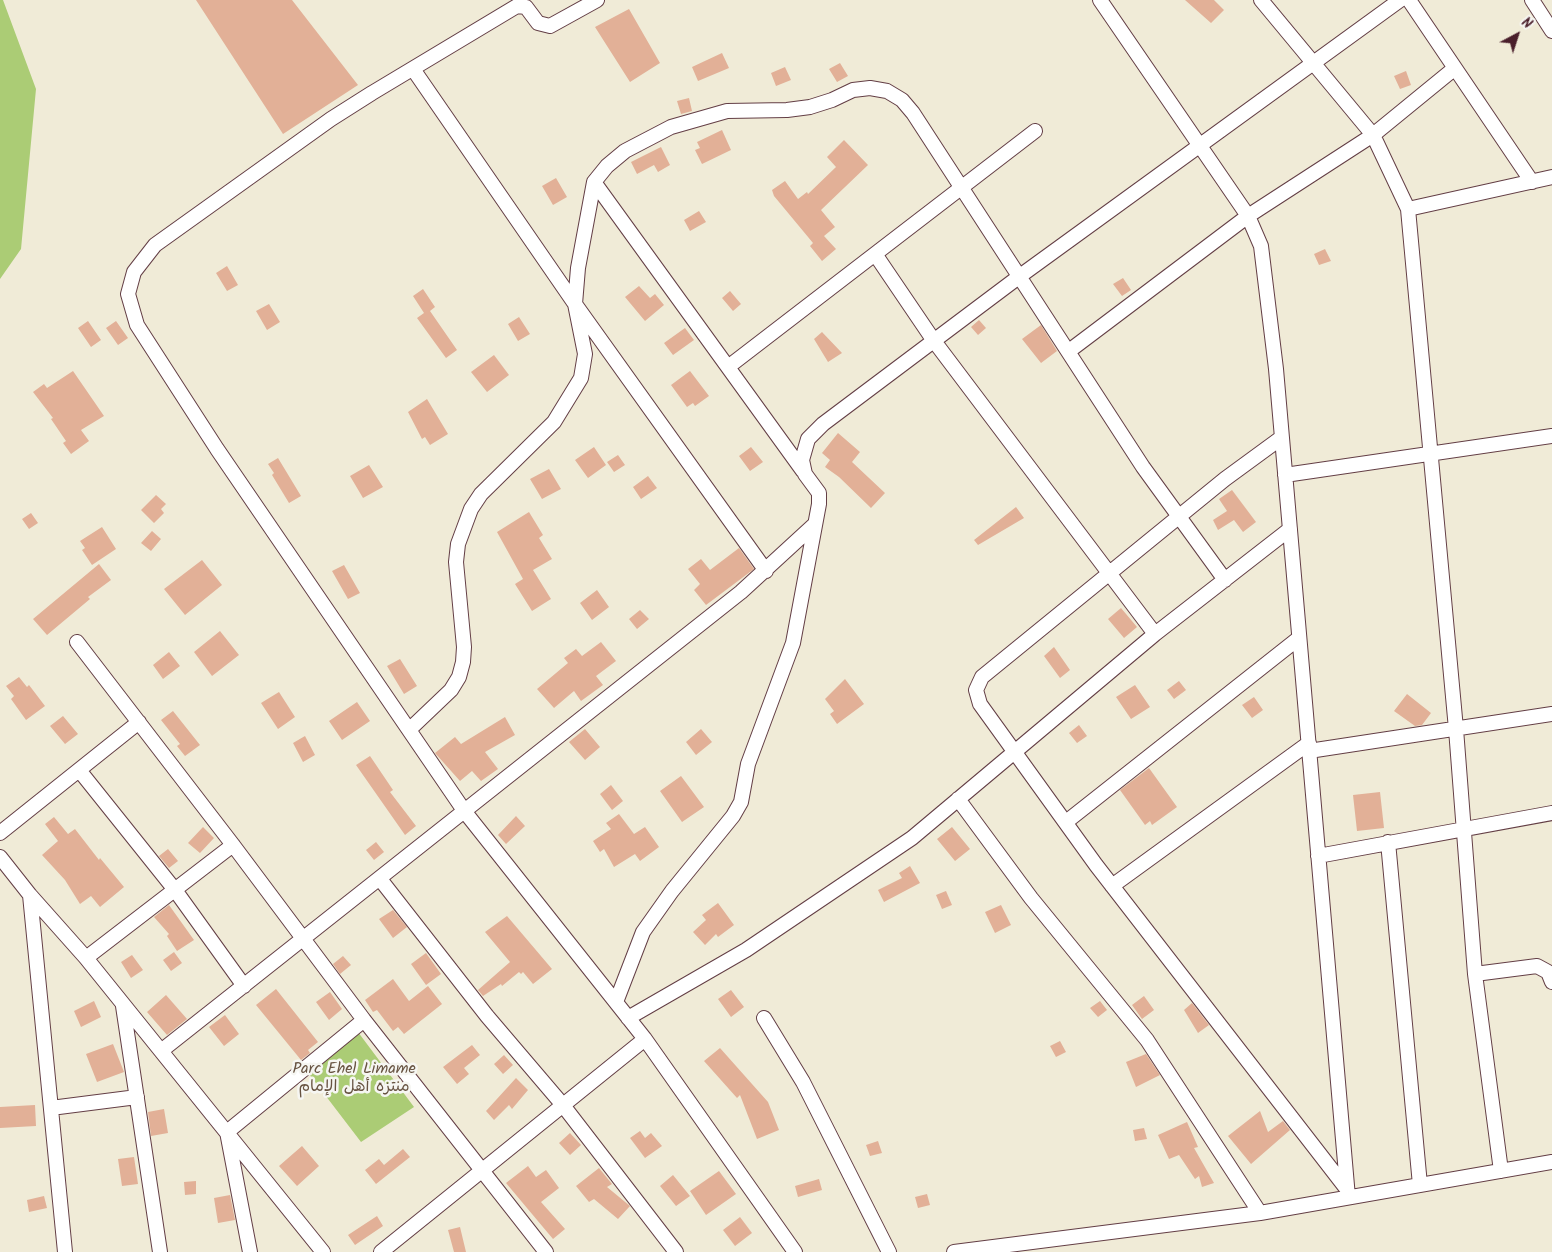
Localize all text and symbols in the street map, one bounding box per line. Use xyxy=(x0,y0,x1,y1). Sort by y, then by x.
north arrow xyxy=(1492,10,1542,60)
text: N xyxy=(1516,12,1537,35)
park label: Parc Ehel Limame منتزه أهل الإمام xyxy=(292,1060,416,1098)

